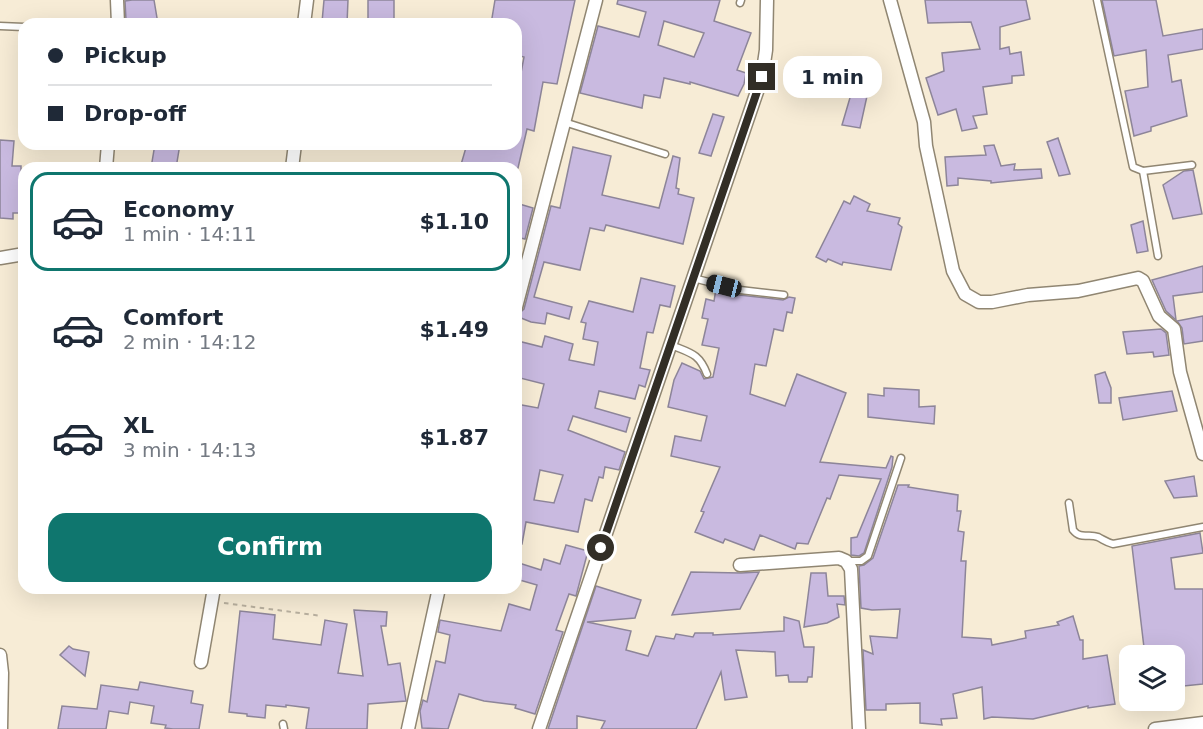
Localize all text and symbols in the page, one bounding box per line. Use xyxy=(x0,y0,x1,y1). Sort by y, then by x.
text: Pickup xyxy=(84,43,167,68)
callout: 1 min xyxy=(783,56,882,98)
route end xyxy=(748,63,775,90)
text: 1 min xyxy=(801,65,864,89)
text: Drop-off xyxy=(84,101,186,126)
icon: car xyxy=(51,195,105,249)
text: Economy xyxy=(123,197,234,222)
text: $1.10 xyxy=(419,209,489,234)
text: 1 min · 14:11 xyxy=(123,222,257,246)
car xyxy=(704,273,744,299)
icon: car xyxy=(51,303,105,357)
text: Comfort xyxy=(123,305,223,330)
text: $1.49 xyxy=(419,317,489,342)
text: 2 min · 14:12 xyxy=(123,330,257,354)
icon: car xyxy=(51,411,105,465)
text: XL xyxy=(123,413,154,438)
text: $1.87 xyxy=(419,425,489,450)
text: 3 min · 14:13 xyxy=(123,438,257,462)
button: Confirm xyxy=(48,513,492,582)
route start xyxy=(587,534,614,561)
map controls xyxy=(1119,645,1185,711)
button: layers xyxy=(1119,645,1185,711)

